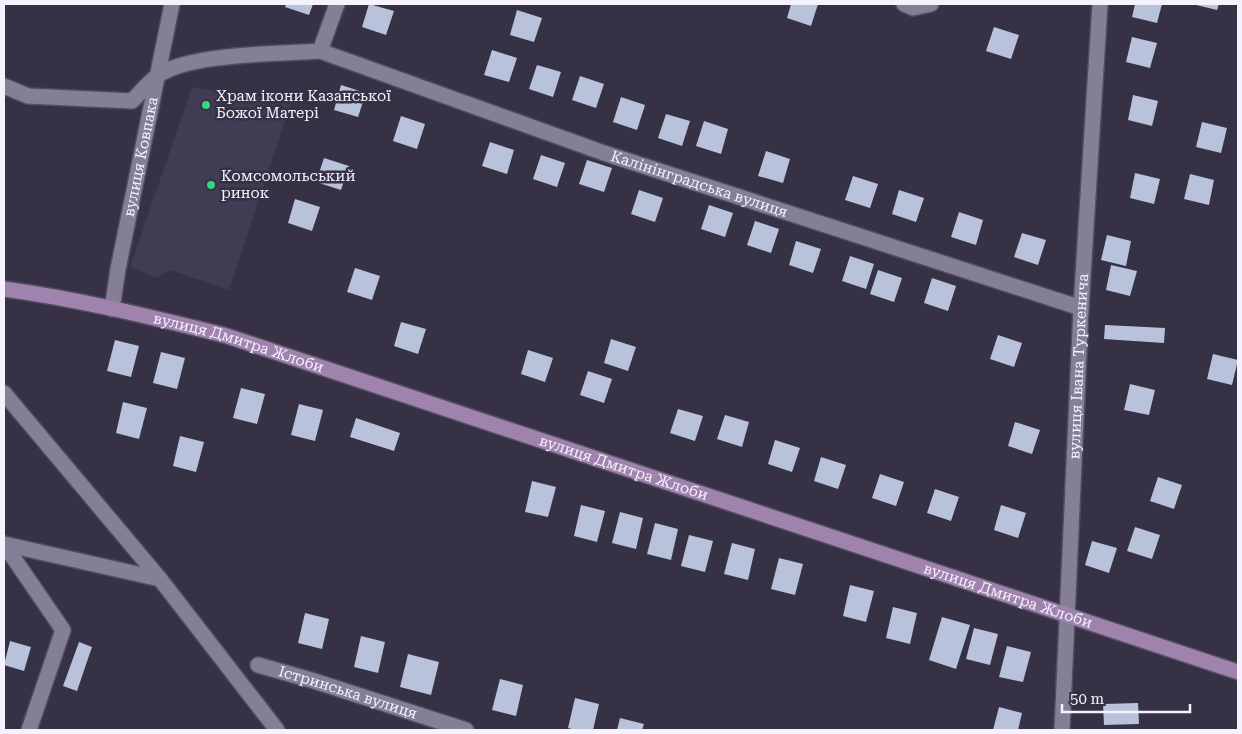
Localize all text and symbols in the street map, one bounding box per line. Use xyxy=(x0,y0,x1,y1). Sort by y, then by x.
place label: Храм ікони Казанської Божої Матері xyxy=(216,87,391,122)
street label: вулиця Ковпака xyxy=(120,95,162,218)
marker: Храм ікони Казанської Божої Матері xyxy=(200,99,212,111)
street label: Калінінградська вулиця xyxy=(609,147,790,221)
place label: Комсомольський ринок xyxy=(221,167,355,202)
marker: Комсомольський ринок xyxy=(205,179,217,191)
street label: вулиця Івана Туркенича xyxy=(1065,273,1092,460)
street label: вулиця Дмитра Жлоби xyxy=(152,309,326,377)
street label: вулиця Дмитра Жлоби xyxy=(537,431,710,504)
street label: вулиця Дмитра Жлоби xyxy=(921,559,1095,632)
street label: Істринська вулиця xyxy=(277,662,419,723)
scale bar xyxy=(1062,682,1190,714)
text: 50 m xyxy=(1070,690,1105,708)

